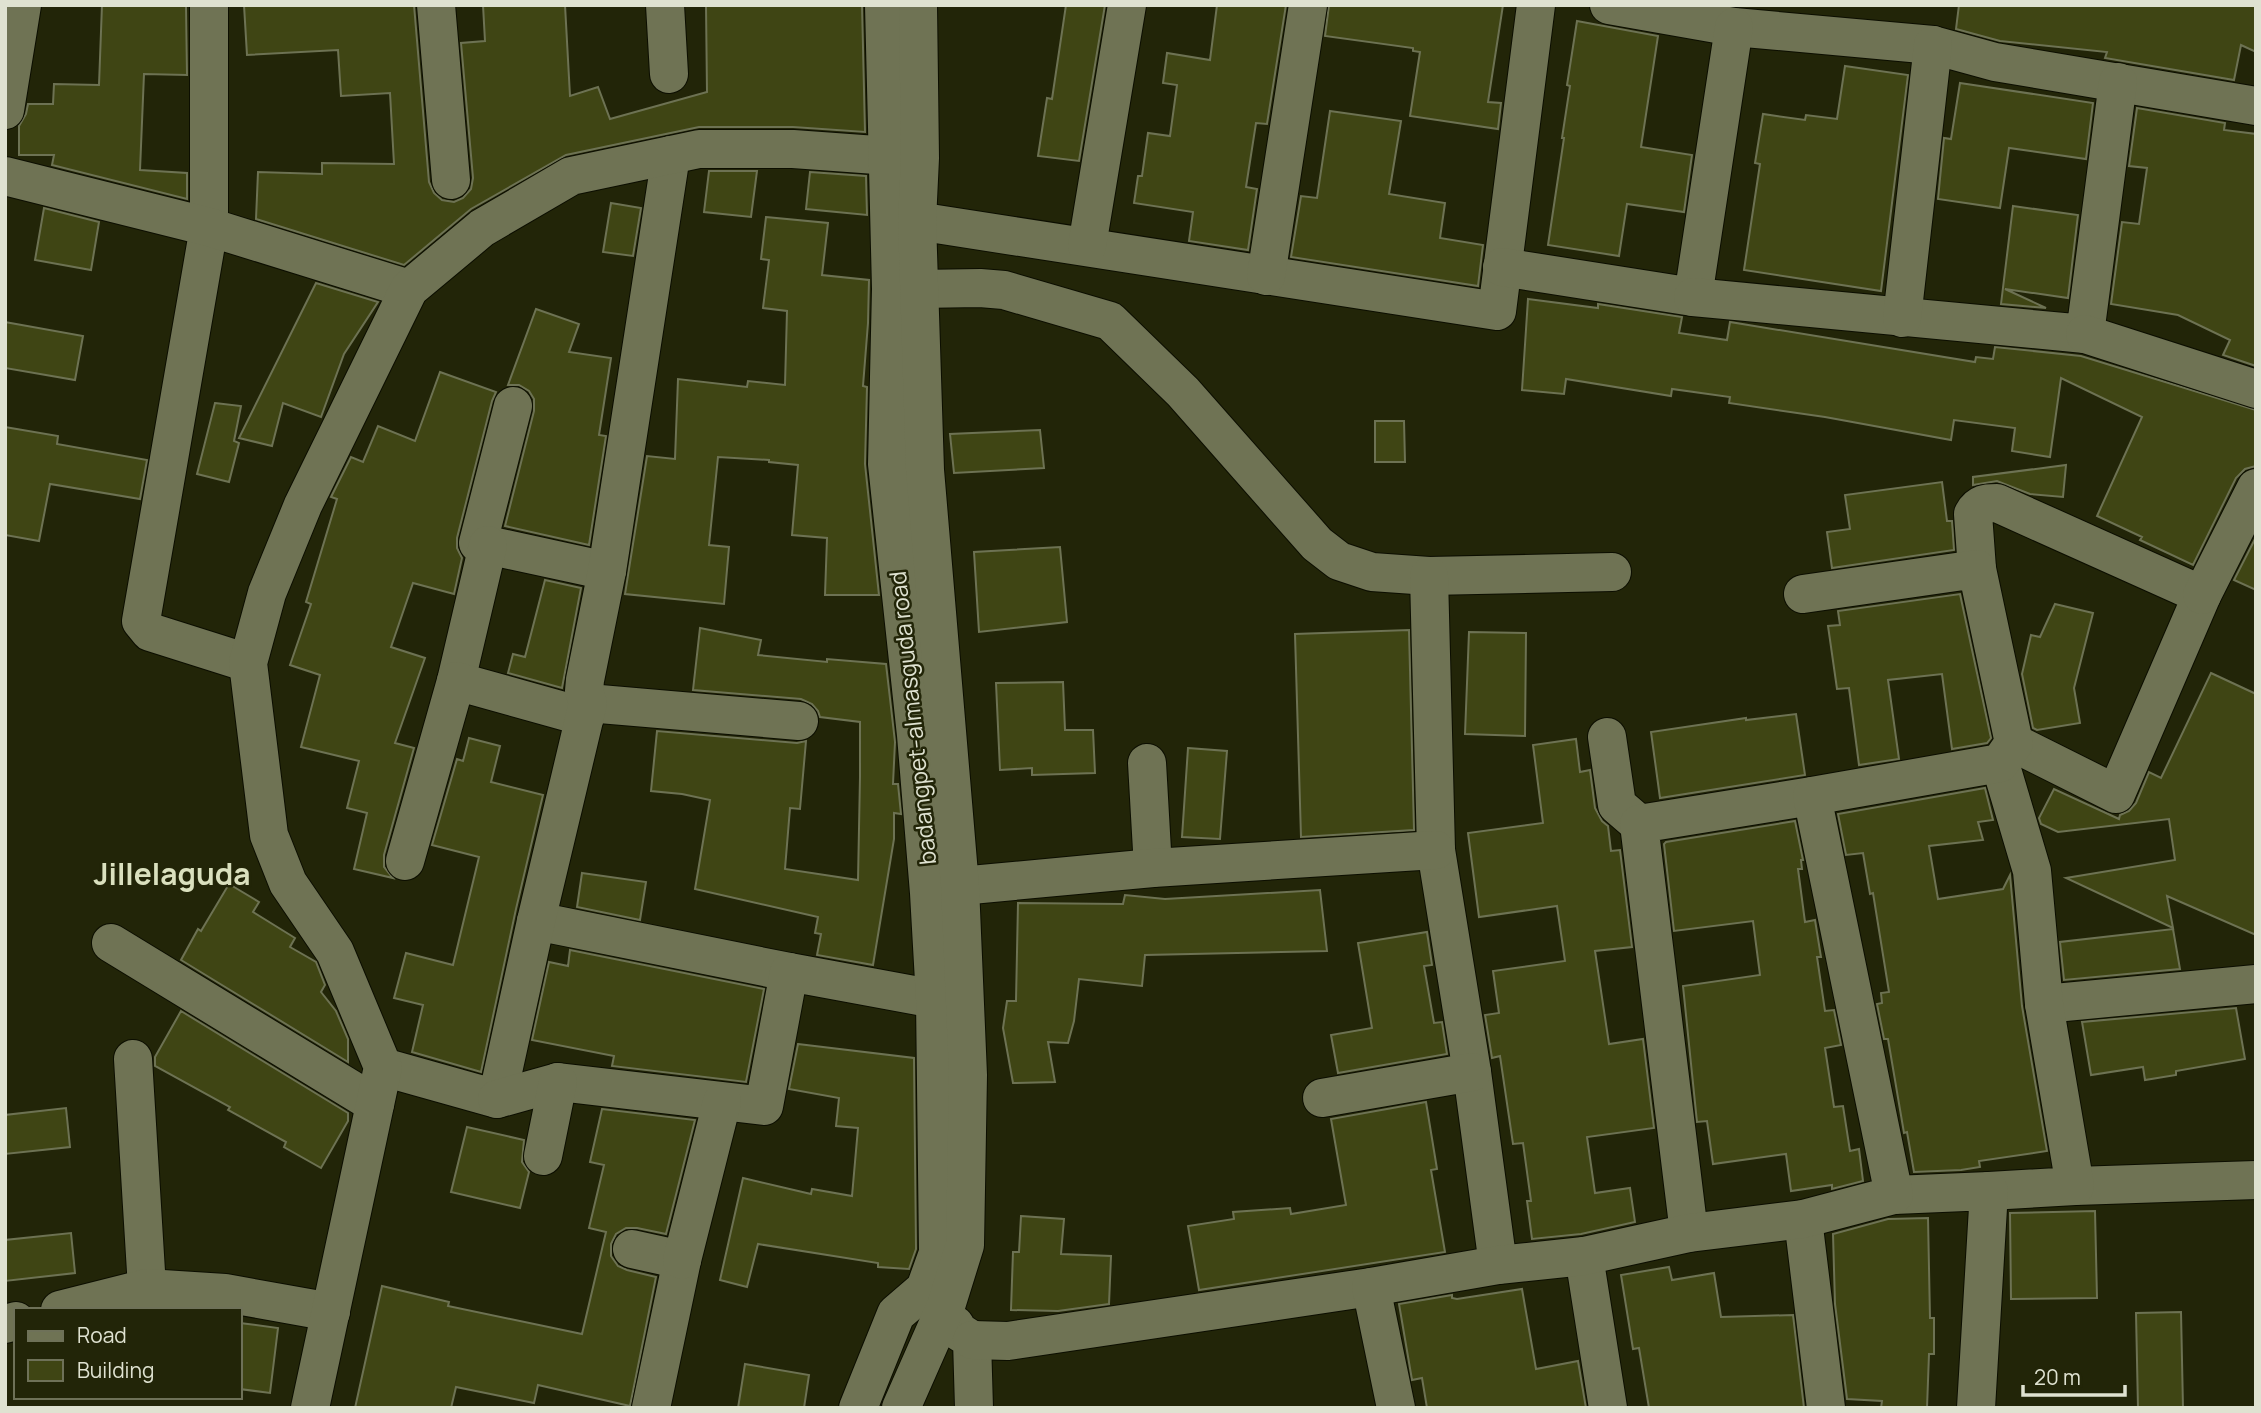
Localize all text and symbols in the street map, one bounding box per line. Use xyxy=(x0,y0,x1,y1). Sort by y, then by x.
street label: badangpet-almasguda road xyxy=(881,570,943,866)
district label: Jillelaguda xyxy=(93,853,251,894)
legend xyxy=(14,1308,242,1399)
text: Road xyxy=(77,1321,127,1349)
scale bar xyxy=(2023,1354,2124,1398)
text: Building xyxy=(77,1356,154,1384)
text: 20 m xyxy=(2034,1363,2081,1391)

